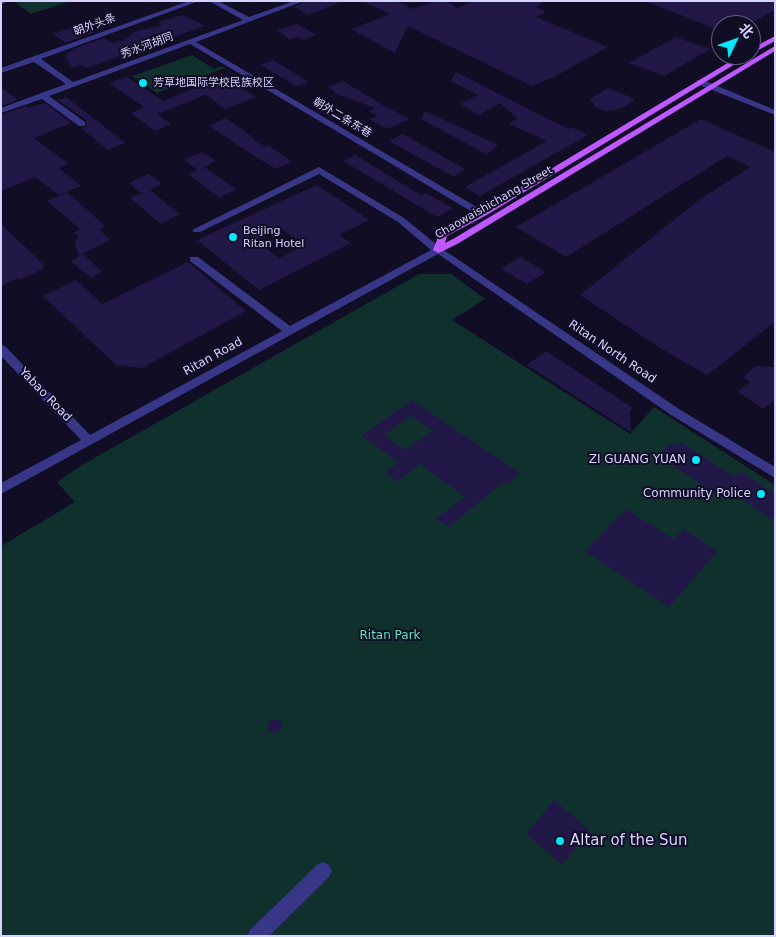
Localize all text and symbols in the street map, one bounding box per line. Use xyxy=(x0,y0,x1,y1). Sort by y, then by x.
street label: 朝外头条 xyxy=(72,11,118,39)
north arrow xyxy=(711,15,761,65)
text: 北 xyxy=(736,20,757,41)
street label: 秀水河胡同 xyxy=(119,30,175,62)
place label: 芳草地国际学校民族校区 xyxy=(153,76,274,90)
marker: 芳草地国际学校民族校区 xyxy=(137,77,149,89)
street label: 朝外二条东巷 xyxy=(310,95,374,141)
street label: Chaowaishichang Street xyxy=(433,164,555,242)
place label: Beijing Ritan Hotel xyxy=(243,224,304,250)
marker: Beijing Ritan Hotel xyxy=(227,231,239,243)
street label: Ritan North Road xyxy=(565,317,659,387)
street label: Ritan Road xyxy=(181,335,245,379)
street label: Yabao Road xyxy=(16,365,74,425)
place label: ZI GUANG YUAN xyxy=(589,453,686,467)
marker: ZI GUANG YUAN xyxy=(690,454,702,466)
place label: Community Police xyxy=(643,487,751,501)
marker: Community Police xyxy=(755,488,767,500)
park label: Ritan Park xyxy=(359,629,421,643)
place label: Altar of the Sun xyxy=(570,832,688,850)
marker: Altar of the Sun xyxy=(554,835,566,847)

